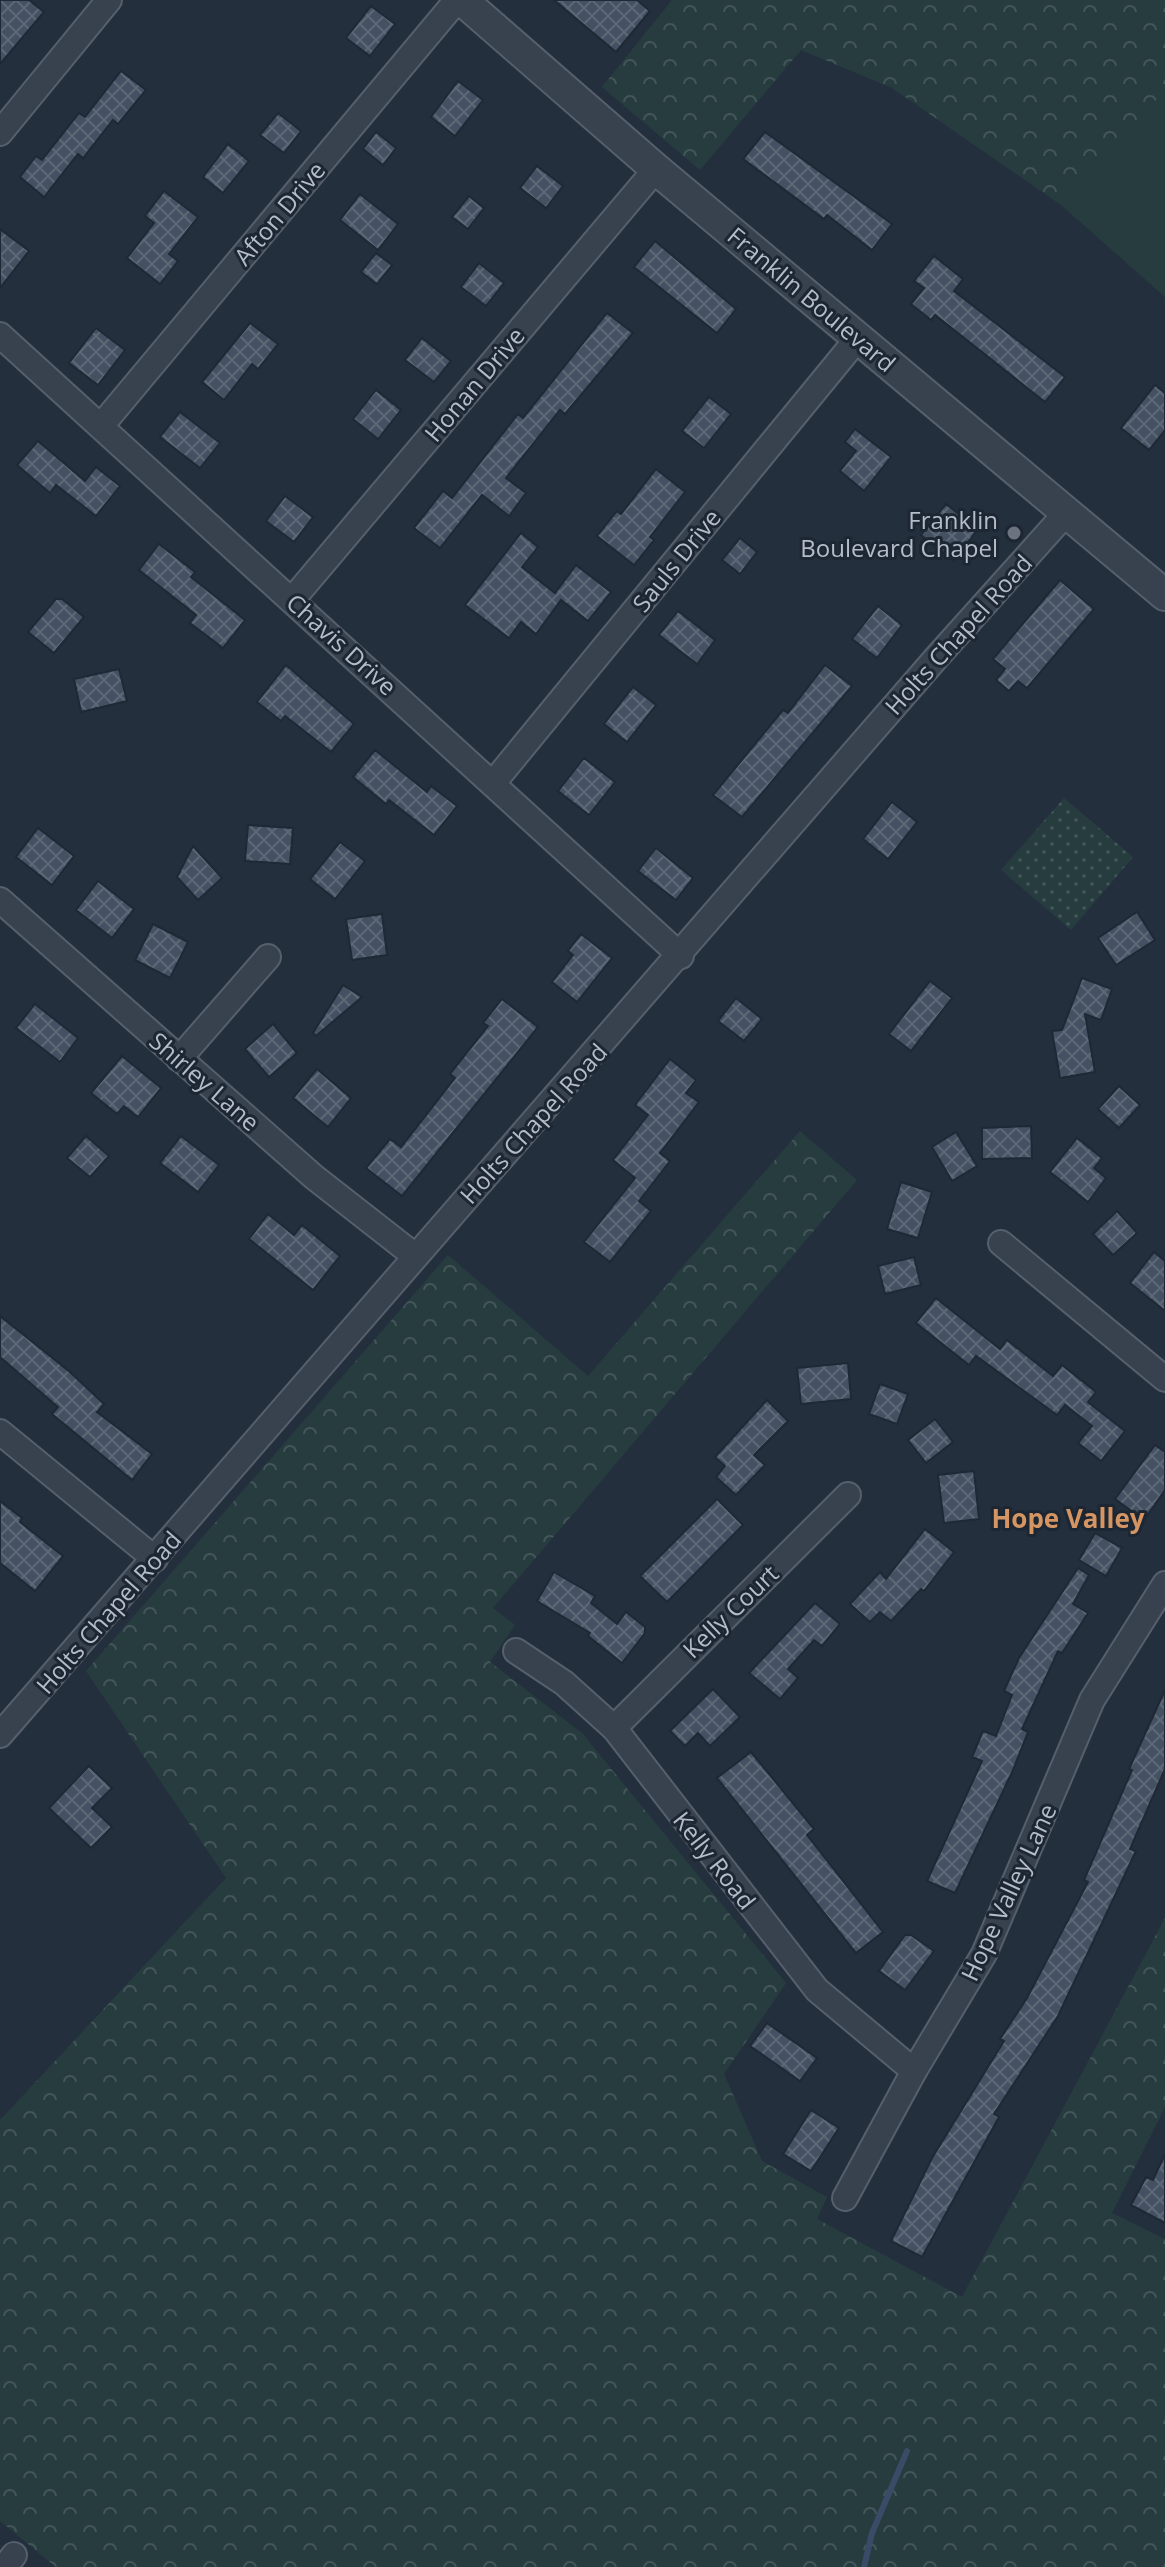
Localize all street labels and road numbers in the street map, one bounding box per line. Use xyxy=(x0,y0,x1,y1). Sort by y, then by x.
street label: Afton Drive xyxy=(226,154,332,272)
street label: Franklin Boulevard xyxy=(721,219,903,379)
street label: Honan Drive xyxy=(416,320,532,448)
street label: Sauls Drive xyxy=(624,502,728,618)
street label: Holts Chapel Road xyxy=(877,547,1039,721)
street label: Chavis Drive xyxy=(280,586,404,702)
street label: Shirley Lane xyxy=(143,1024,267,1138)
street label: Holts Chapel Road xyxy=(452,1036,614,1210)
street label: Holts Chapel Road xyxy=(28,1524,188,1700)
street label: Kelly Court xyxy=(675,1557,785,1665)
street label: Hope Valley Lane xyxy=(952,1798,1064,1986)
street label: Kelly Road xyxy=(666,1804,764,1916)

